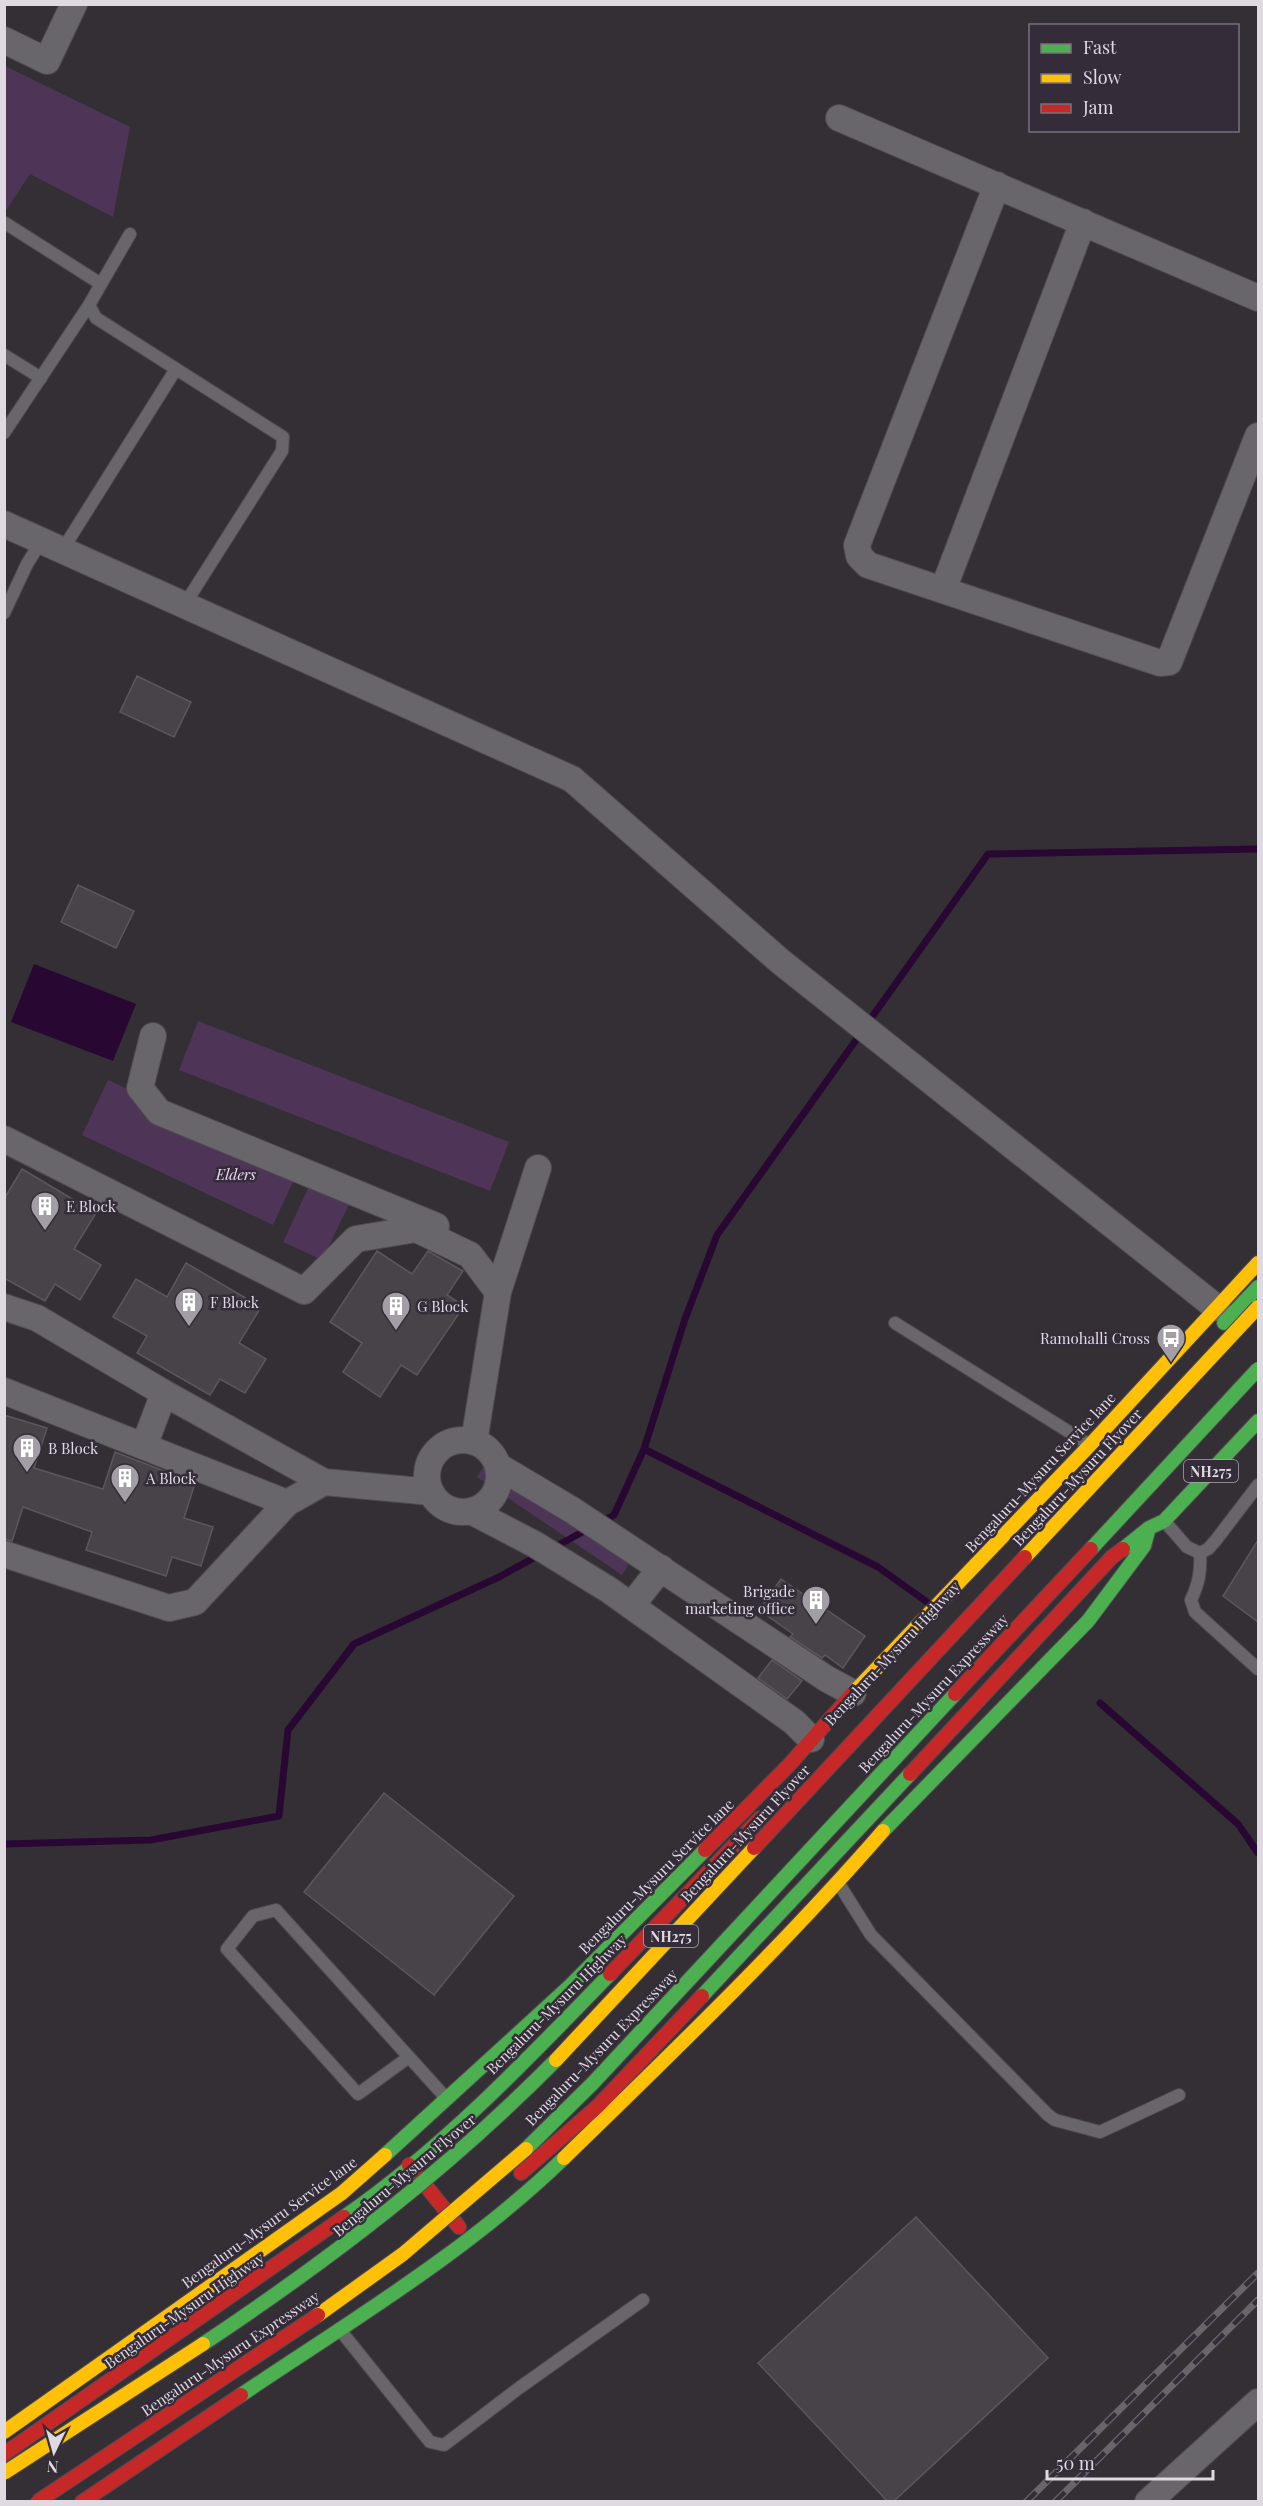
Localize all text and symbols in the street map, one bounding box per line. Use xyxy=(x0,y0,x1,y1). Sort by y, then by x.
legend xyxy=(1029,24,1239,132)
text: Fast xyxy=(1083,35,1117,59)
text: Slow xyxy=(1083,65,1121,89)
text: Jam xyxy=(1082,95,1113,119)
park label: Elders xyxy=(215,1164,256,1184)
building icon: E Block xyxy=(29,1190,61,1232)
place label: E Block xyxy=(66,1196,117,1216)
building icon: F Block xyxy=(173,1286,205,1328)
building icon: G Block xyxy=(380,1290,412,1332)
place label: F Block xyxy=(210,1292,260,1312)
place label: G Block xyxy=(417,1296,469,1316)
bus stop icon: Ramohalli Cross xyxy=(1155,1322,1187,1364)
place label: Ramohalli Cross xyxy=(1040,1328,1150,1348)
street label: Bengaluru-Mysuru Service lane xyxy=(960,1388,1120,1556)
street label: Bengaluru-Mysuru Flyover xyxy=(1008,1404,1146,1550)
building icon: B Block xyxy=(11,1432,43,1474)
place label: B Block xyxy=(48,1438,99,1458)
road number: NH275 xyxy=(1184,1460,1238,1482)
building icon: A Block xyxy=(109,1462,141,1504)
place label: A Block xyxy=(145,1468,197,1488)
street label: Bengaluru-Mysuru Highway xyxy=(820,1576,964,1729)
place label: Brigade marketing office xyxy=(685,1581,795,1618)
building icon: Brigade marketing office xyxy=(800,1584,832,1626)
street label: Bengaluru-Mysuru Expressway xyxy=(854,1609,1013,1777)
street label: Bengaluru-Mysuru Flyover xyxy=(676,1760,814,1906)
street label: Bengaluru-Mysuru Service lane xyxy=(574,1794,738,1958)
road number: NH275 xyxy=(644,1925,698,1947)
street label: Bengaluru-Mysuru Highway xyxy=(482,1929,631,2078)
street label: Bengaluru-Mysuru Expressway xyxy=(521,1964,682,2130)
street label: Bengaluru-Mysuru Flyover xyxy=(328,2109,480,2241)
street label: Bengaluru-Mysuru Service lane xyxy=(177,2152,361,2292)
street label: Bengaluru-Mysuru Highway xyxy=(100,2247,268,2373)
street label: Bengaluru-Mysuru Expressway xyxy=(137,2285,323,2420)
north arrow xyxy=(24,2422,84,2482)
scale bar xyxy=(1047,2443,1214,2481)
text: 50 m xyxy=(1056,2451,1095,2475)
text: N xyxy=(46,2456,59,2478)

